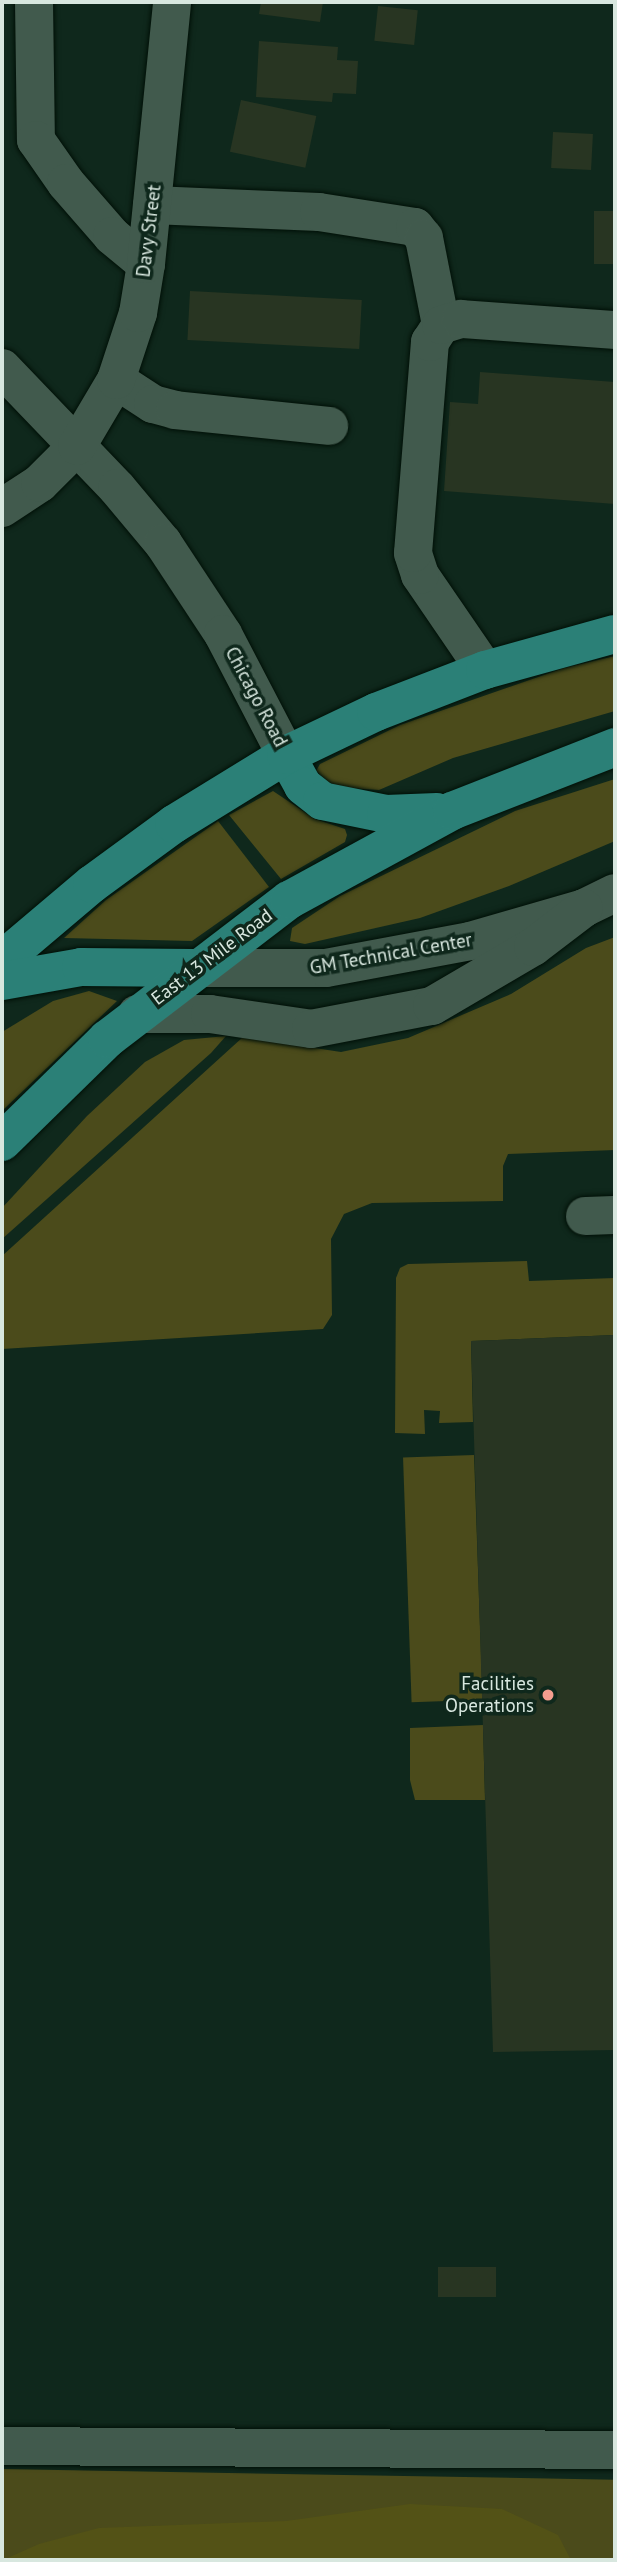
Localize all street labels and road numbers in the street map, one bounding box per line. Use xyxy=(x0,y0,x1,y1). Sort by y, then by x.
street label: Davy Street xyxy=(132,183,166,279)
street label: Chicago Road xyxy=(220,643,292,751)
street label: East 13 Mile Road xyxy=(147,904,277,1010)
street label: GM Technical Center xyxy=(308,928,474,980)

